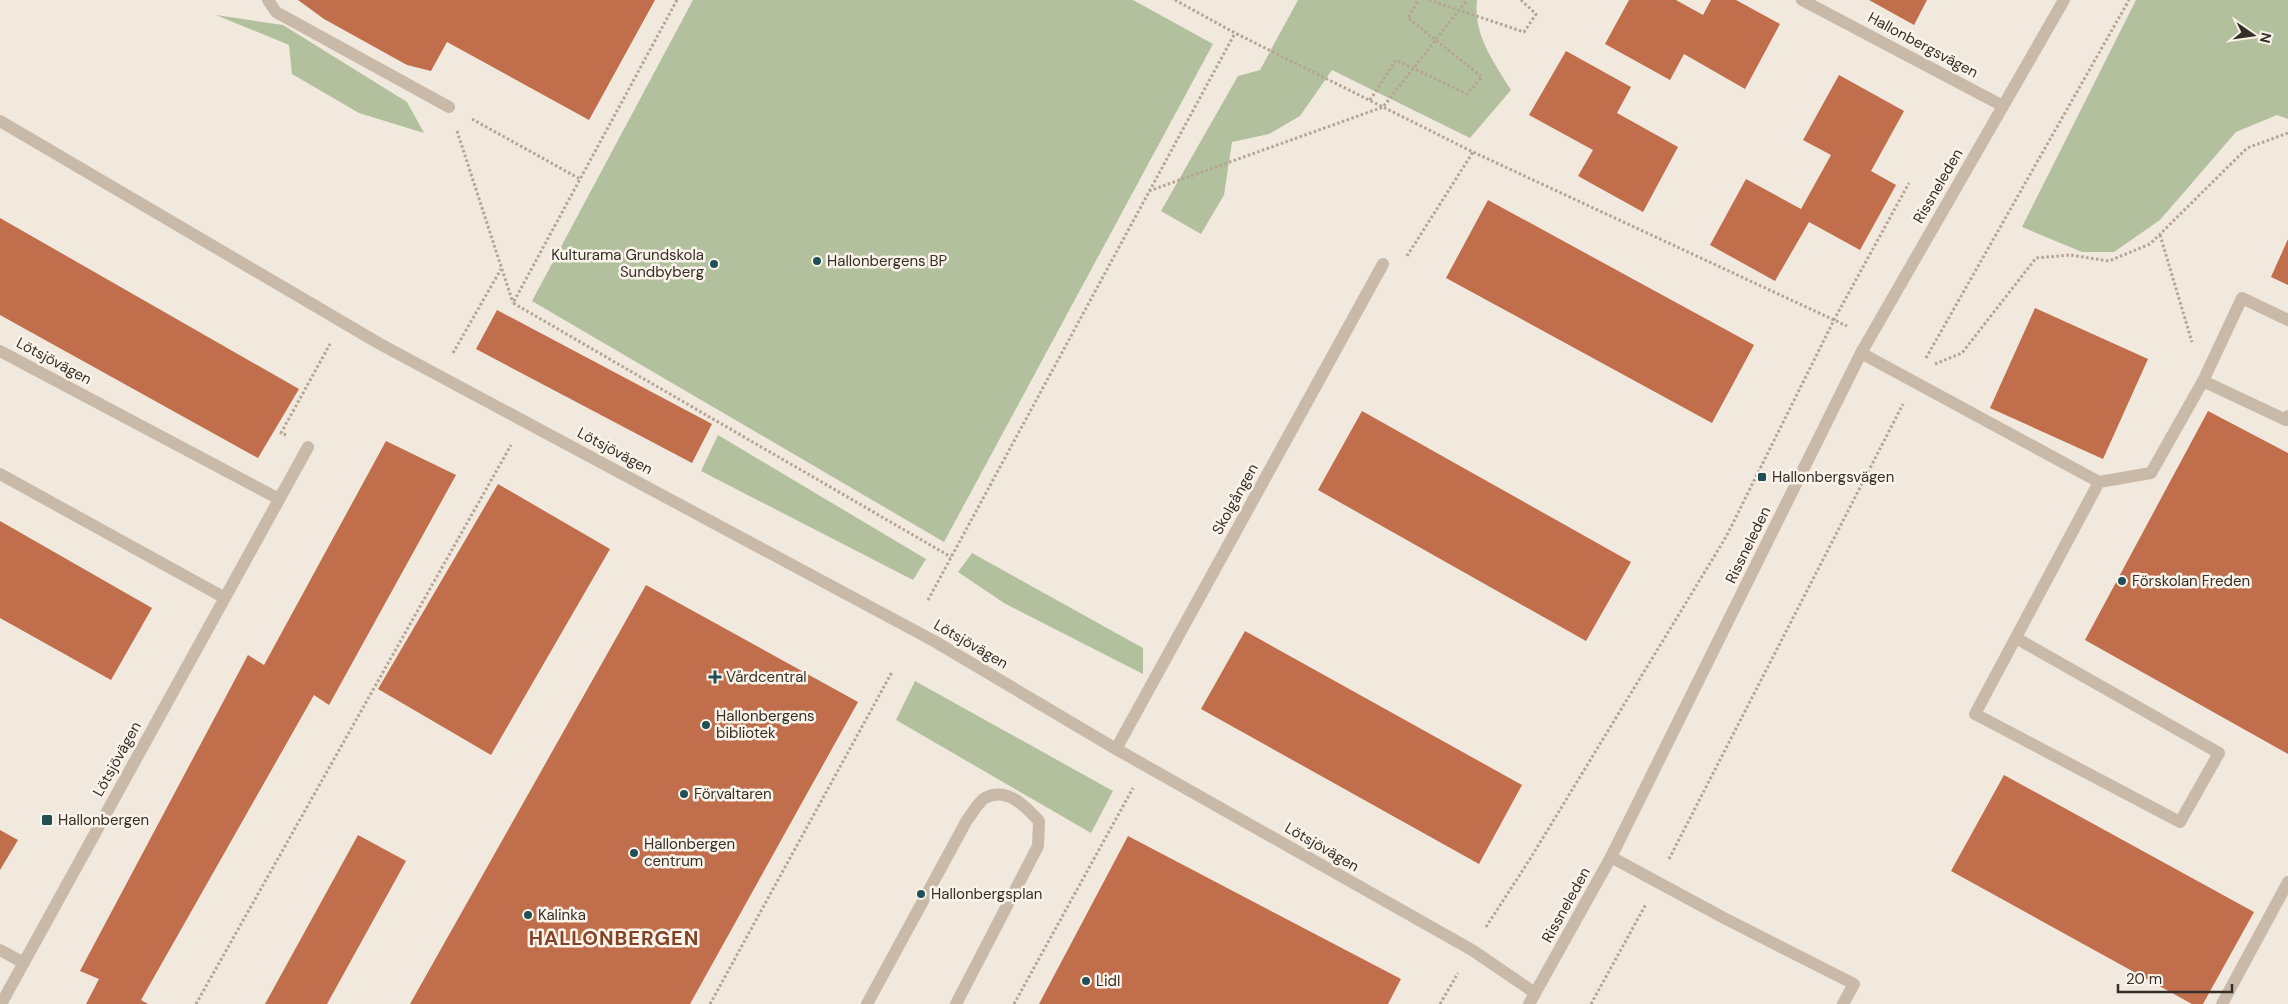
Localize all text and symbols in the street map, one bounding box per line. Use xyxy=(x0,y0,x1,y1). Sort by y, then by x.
street label: Hallonbergsvägen xyxy=(1864,7,1982,83)
north arrow xyxy=(2228,10,2278,60)
text: N xyxy=(2256,31,2276,45)
street label: Rissneleden xyxy=(1909,145,1967,227)
place label: Kulturama Grundskola Sundbyberg xyxy=(551,245,704,282)
place label: Hallonbergens BP xyxy=(827,251,948,271)
marker: Hallonbergens BP xyxy=(811,255,823,267)
marker: Kulturama Grundskola Sundbyberg xyxy=(708,258,720,270)
street label: Lötsjövägen xyxy=(13,333,95,389)
street label: Lötsjövägen xyxy=(574,423,656,479)
street label: Skolgången xyxy=(1207,460,1263,538)
place label: Hallonbergsvägen xyxy=(1772,467,1894,487)
marker: Hallonbergsvägen xyxy=(1756,471,1768,483)
street label: Rissneleden xyxy=(1721,503,1775,587)
place label: Förskolan Freden xyxy=(2132,571,2250,591)
marker: Förskolan Freden xyxy=(2116,575,2128,587)
street label: Lötsjövägen xyxy=(930,615,1012,673)
place label: Vårdcentral xyxy=(726,667,807,687)
marker: Vårdcentral xyxy=(708,670,722,684)
place label: Hallonbergens bibliotek xyxy=(716,706,815,743)
street label: Lötsjövägen xyxy=(88,718,146,800)
marker: Hallonbergens bibliotek xyxy=(700,719,712,731)
place label: Förvaltaren xyxy=(694,784,772,804)
marker: Förvaltaren xyxy=(678,788,690,800)
place label: Hallonbergen xyxy=(58,810,149,830)
marker: Hallonbergen xyxy=(40,813,54,827)
street label: Lötsjövägen xyxy=(1281,818,1363,876)
place label: Hallonbergen centrum xyxy=(644,834,735,871)
marker: Hallonbergen centrum xyxy=(628,847,640,859)
street label: Rissneleden xyxy=(1537,864,1595,946)
place label: Hallonbergsplan xyxy=(931,884,1042,904)
marker: Hallonbergsplan xyxy=(915,888,927,900)
place label: Kalinka xyxy=(538,905,586,925)
marker: Kalinka xyxy=(522,909,534,921)
district label: HALLONBERGEN xyxy=(529,925,699,951)
scale bar xyxy=(2118,962,2232,994)
text: 20 m xyxy=(2126,969,2162,989)
place label: Lidl xyxy=(1096,971,1120,991)
marker: Lidl xyxy=(1080,975,1092,987)

